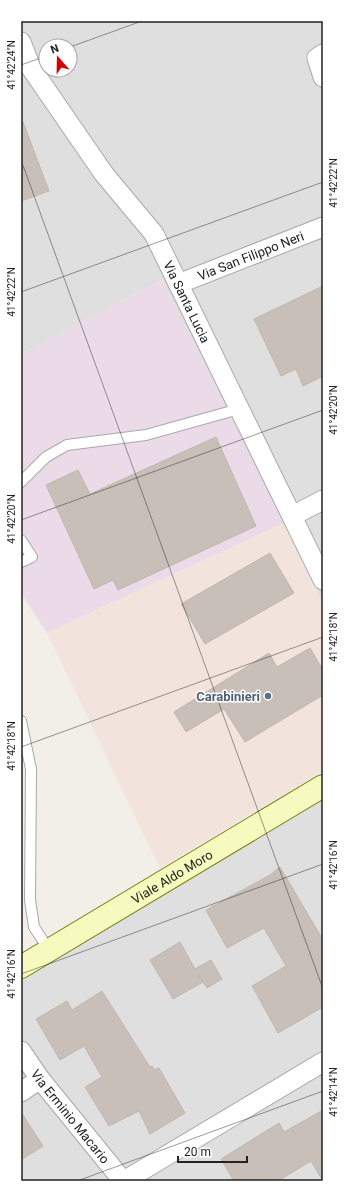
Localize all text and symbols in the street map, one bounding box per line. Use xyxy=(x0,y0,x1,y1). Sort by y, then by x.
north arrow xyxy=(38,38,78,78)
text: 41°42'24"N xyxy=(6,40,17,90)
text: N xyxy=(49,42,61,57)
text: 41°42'22"N xyxy=(328,158,339,208)
street label: Via San Filippo Neri xyxy=(195,228,306,283)
street label: Via Santa Lucia xyxy=(161,258,213,345)
text: 41°42'22"N xyxy=(6,267,17,317)
text: 41°42'20"N xyxy=(328,385,339,435)
text: 41°42'20"N xyxy=(6,494,17,544)
text: 41°42'18"N xyxy=(328,612,339,662)
place label: Carabinieri xyxy=(196,689,260,704)
marker: Carabinieri xyxy=(263,691,273,701)
text: 41°42'18"N xyxy=(6,721,17,771)
text: 41°42'16"N xyxy=(328,840,339,890)
street label: Viale Aldo Moro xyxy=(129,846,215,907)
text: 41°42'16"N xyxy=(6,949,17,999)
street label: Via Erminio Macario xyxy=(28,1066,113,1166)
text: 41°42'14"N xyxy=(328,1067,339,1117)
scale bar xyxy=(178,1138,247,1164)
text: 20 m xyxy=(184,1145,211,1159)

